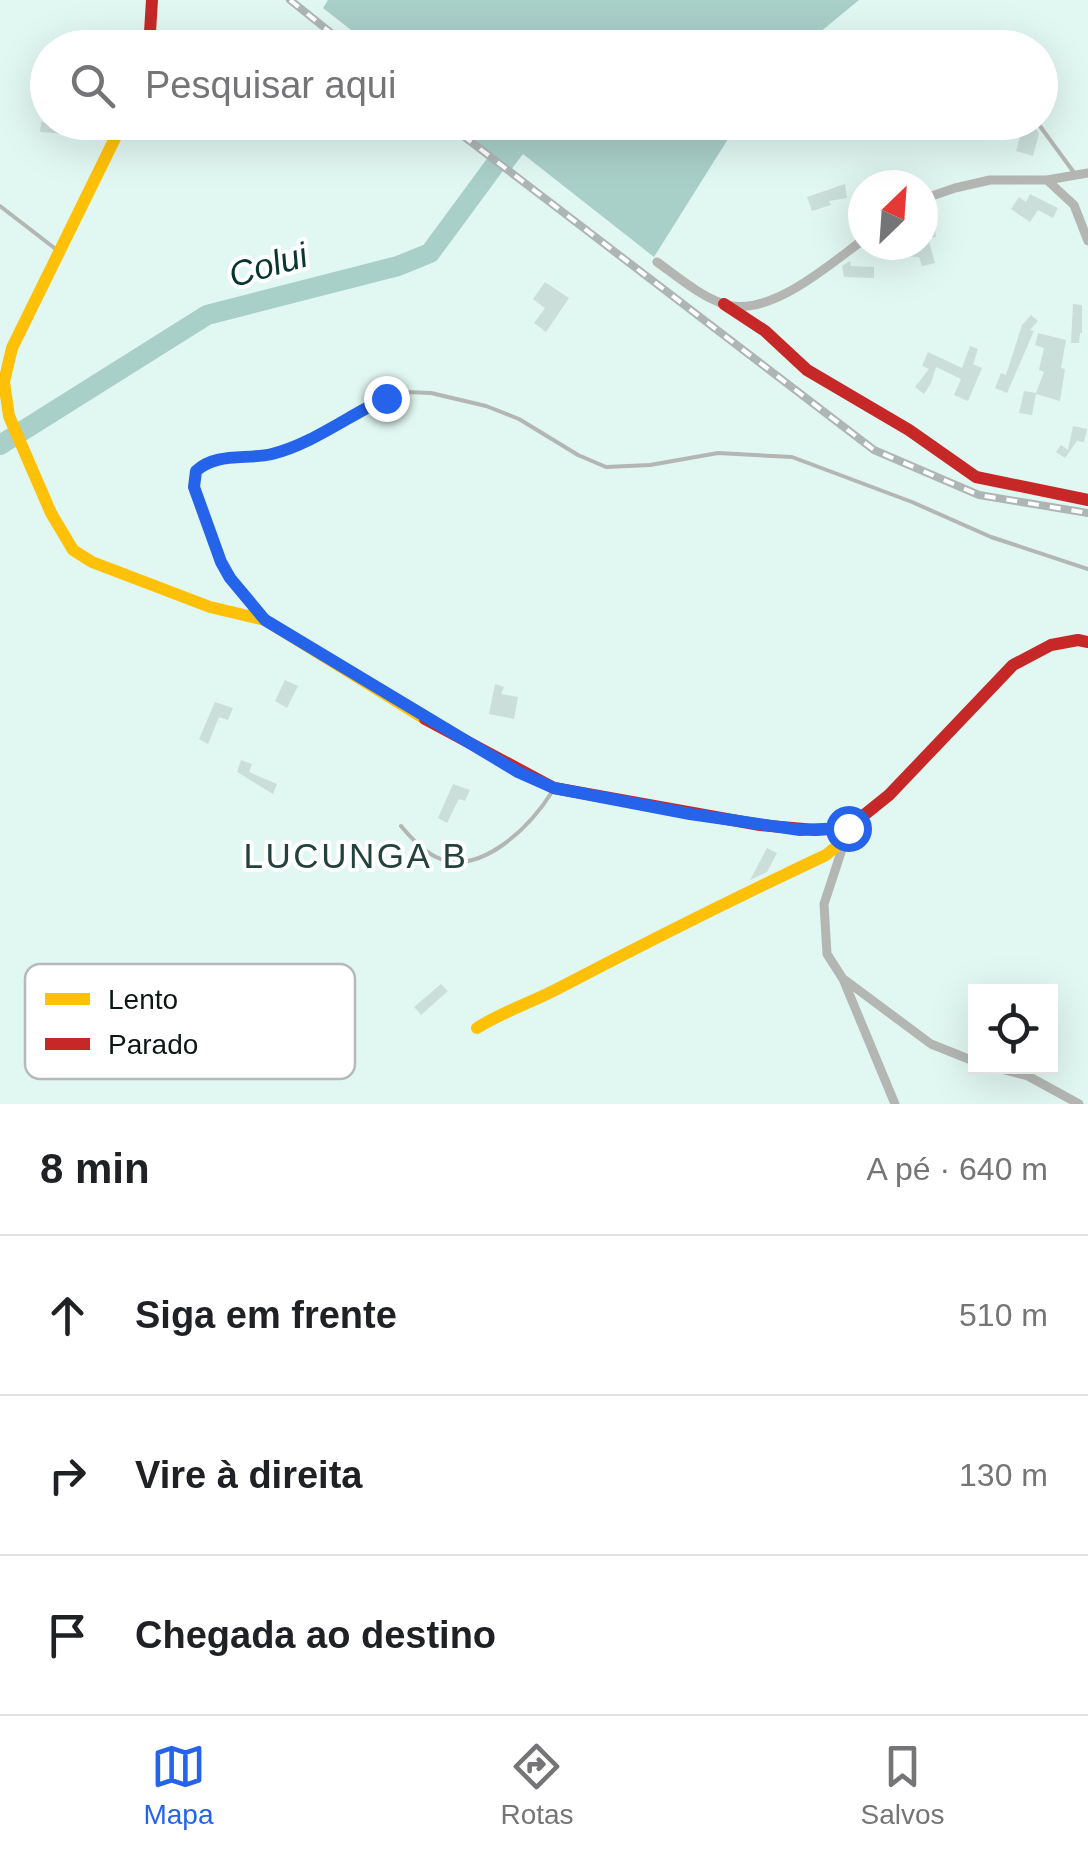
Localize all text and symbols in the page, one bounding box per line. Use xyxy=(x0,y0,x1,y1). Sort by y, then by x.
search box xyxy=(30,30,1058,140)
icon: search xyxy=(65,58,120,113)
text: Pesquisar aqui xyxy=(145,64,396,106)
north arrow xyxy=(848,170,938,260)
water label: Colui xyxy=(224,234,313,294)
route end xyxy=(364,376,410,422)
route start xyxy=(826,806,872,852)
district label: LUCUNGA B xyxy=(244,836,468,875)
legend xyxy=(25,964,355,1079)
text: Lento xyxy=(108,984,178,1015)
map controls xyxy=(968,984,1058,1074)
button: locate xyxy=(968,984,1058,1074)
text: Parado xyxy=(108,1029,198,1060)
text: 8 min xyxy=(40,1145,150,1192)
text: A pé · 640 m xyxy=(867,1151,1048,1187)
icon: ahead xyxy=(40,1288,95,1343)
text: Siga em frente xyxy=(135,1294,397,1336)
text: 510 m xyxy=(959,1297,1048,1333)
icon: right xyxy=(40,1448,95,1503)
text: Vire à direita xyxy=(135,1454,362,1496)
text: 130 m xyxy=(959,1457,1048,1493)
icon: arrive xyxy=(40,1608,95,1663)
text: Chegada ao destino xyxy=(135,1614,496,1656)
tab: Mapa xyxy=(143,1739,214,1831)
tab: Rotas xyxy=(500,1739,574,1831)
tab: Salvos xyxy=(860,1739,945,1831)

